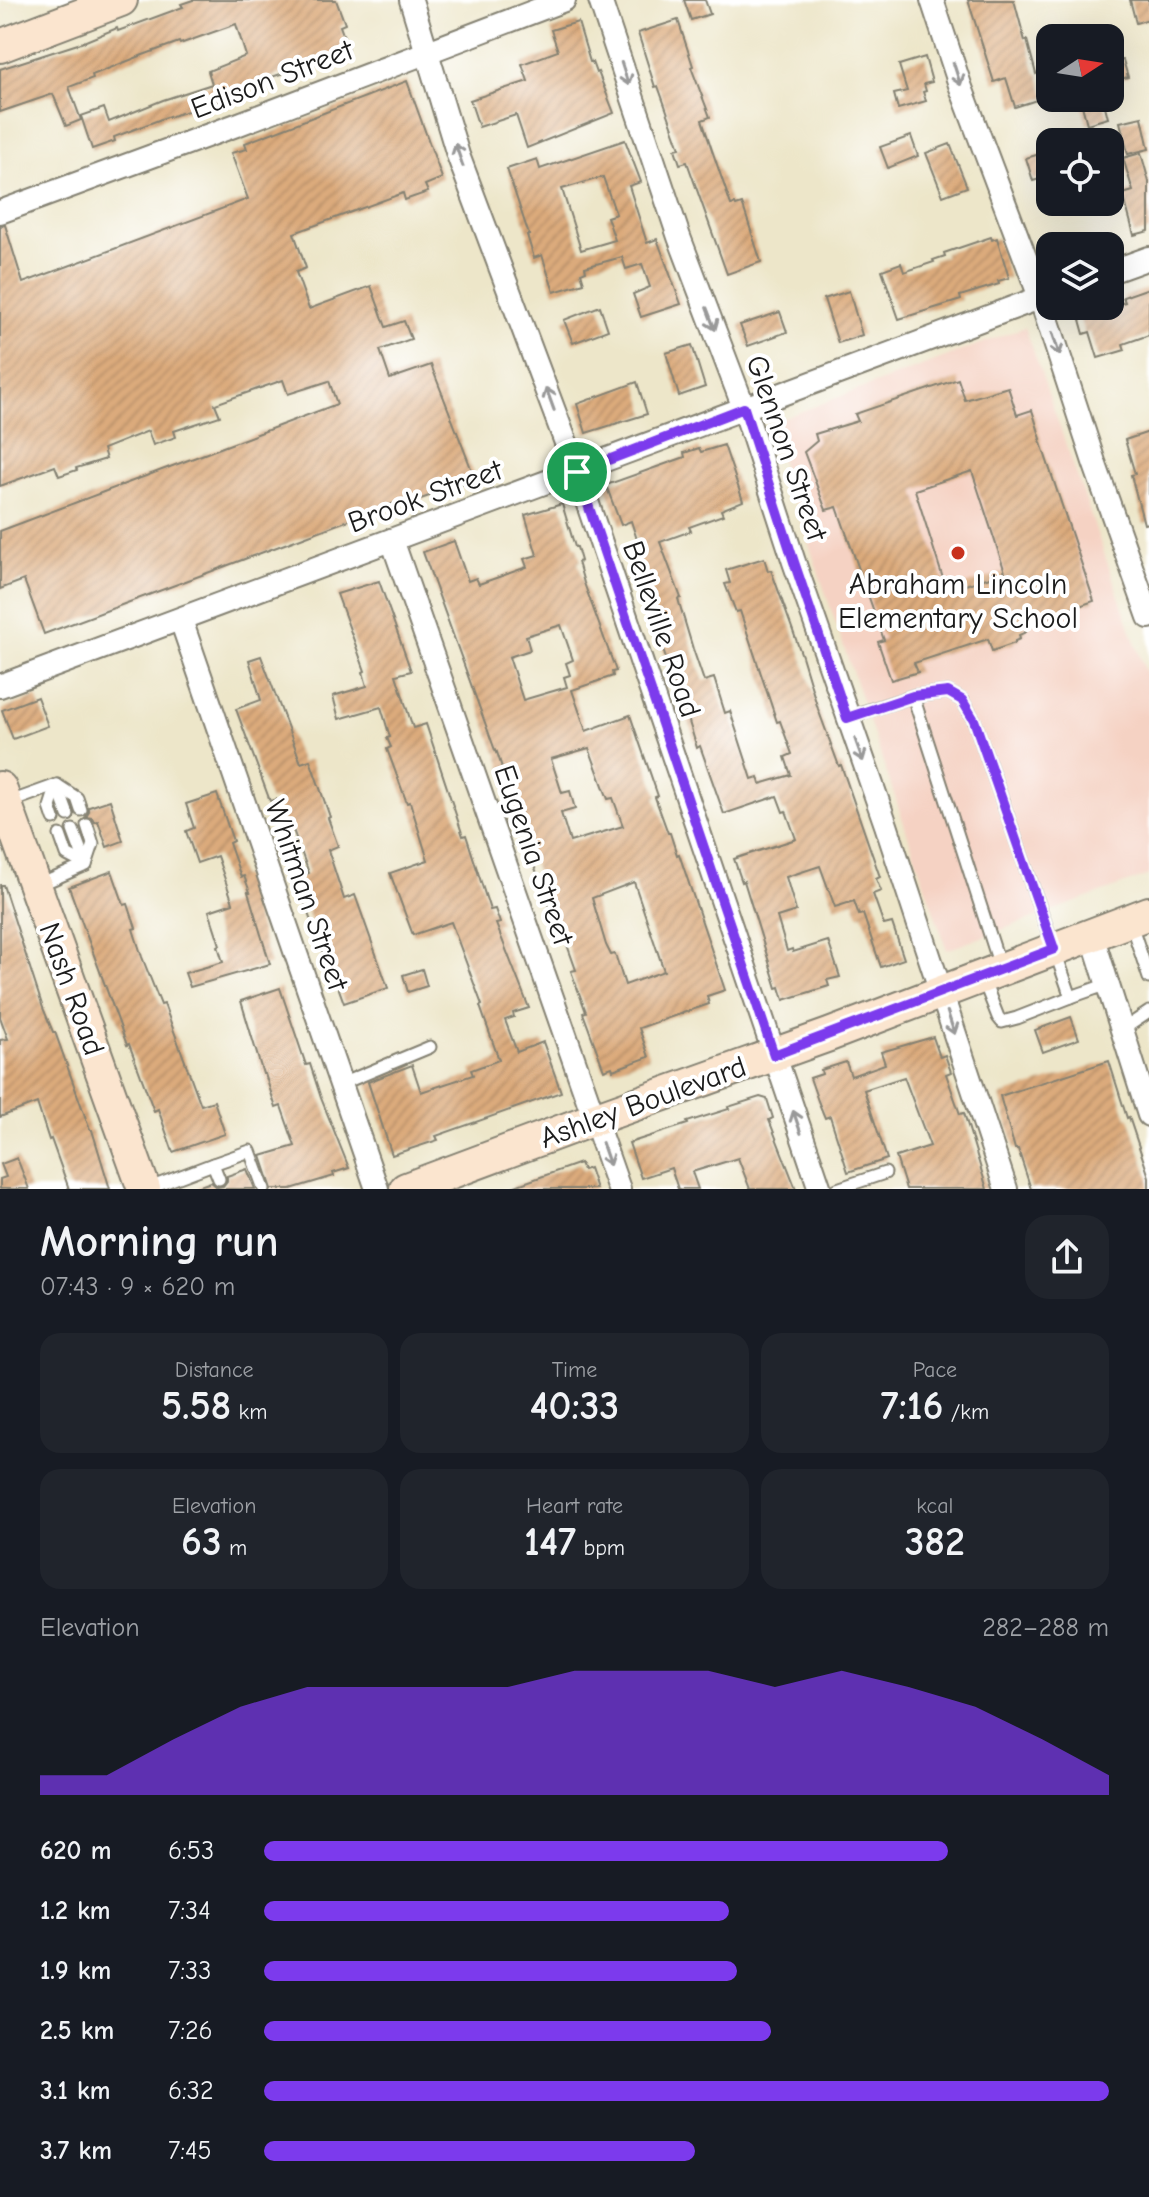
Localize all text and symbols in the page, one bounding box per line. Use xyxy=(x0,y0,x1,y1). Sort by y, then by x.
north arrow xyxy=(1036,24,1124,112)
map controls xyxy=(1036,24,1124,320)
street label: Edison Street xyxy=(186,32,359,126)
one-way arrow xyxy=(619,61,633,86)
one-way arrow xyxy=(950,61,965,86)
button: locate xyxy=(1036,128,1124,216)
one-way arrow xyxy=(450,143,465,168)
button: layers xyxy=(1036,232,1124,320)
one-way arrow xyxy=(705,306,719,331)
one-way arrow xyxy=(1049,332,1064,357)
street label: Glennon Street xyxy=(738,351,835,547)
one-way arrow xyxy=(541,387,556,412)
pin xyxy=(543,438,611,506)
icon: arrive xyxy=(555,450,599,494)
street label: Brook Street xyxy=(343,452,508,541)
street label: Belleville Road xyxy=(615,536,708,722)
marker: Abraham Lincoln Elementary School xyxy=(949,544,967,562)
place label: Abraham Lincoln Elementary School xyxy=(838,567,1078,636)
one-way arrow xyxy=(853,738,867,762)
street label: Eugenia Street xyxy=(486,760,581,951)
street label: Whitman Street xyxy=(258,795,356,997)
street label: Nash Road xyxy=(31,918,112,1060)
one-way arrow xyxy=(944,1010,959,1036)
street label: Ashley Boulevard xyxy=(535,1049,751,1156)
one-way arrow xyxy=(788,1110,803,1135)
one-way arrow xyxy=(600,1141,615,1166)
button: share xyxy=(1025,1215,1109,1299)
text: Morning run xyxy=(40,1216,279,1267)
text: 07:43 · 9 × 620 m xyxy=(40,1272,235,1302)
text: Distance xyxy=(175,1357,254,1383)
text: Time xyxy=(552,1357,597,1383)
text: Pace xyxy=(913,1357,957,1383)
text: 5.58 xyxy=(161,1383,231,1429)
text: 40:33 xyxy=(530,1383,619,1429)
text: 7:16 xyxy=(880,1383,943,1429)
text: km xyxy=(231,1399,267,1425)
text: /km xyxy=(943,1399,989,1425)
text: Elevation xyxy=(172,1493,256,1519)
text: Heart rate xyxy=(526,1493,623,1519)
text: kcal xyxy=(916,1493,953,1519)
text: 63 xyxy=(181,1519,222,1565)
text: 147 xyxy=(524,1519,576,1565)
text: 382 xyxy=(905,1519,965,1565)
text: m xyxy=(222,1535,247,1561)
text: bpm xyxy=(576,1535,625,1561)
text: Elevation xyxy=(40,1613,140,1643)
text: 282–288 m xyxy=(982,1613,1109,1643)
text: 620 m xyxy=(40,1836,111,1866)
text: 6:53 xyxy=(168,1836,214,1866)
text: 1.2 km xyxy=(40,1896,111,1926)
text: 7:34 xyxy=(168,1896,211,1926)
text: 1.9 km xyxy=(40,1956,111,1986)
text: 7:33 xyxy=(168,1956,211,1986)
text: 2.5 km xyxy=(40,2016,114,2046)
text: 7:26 xyxy=(168,2016,213,2046)
text: 3.1 km xyxy=(40,2076,110,2106)
text: 6:32 xyxy=(168,2076,214,2106)
text: 3.7 km xyxy=(40,2136,112,2166)
text: 7:45 xyxy=(168,2136,212,2166)

